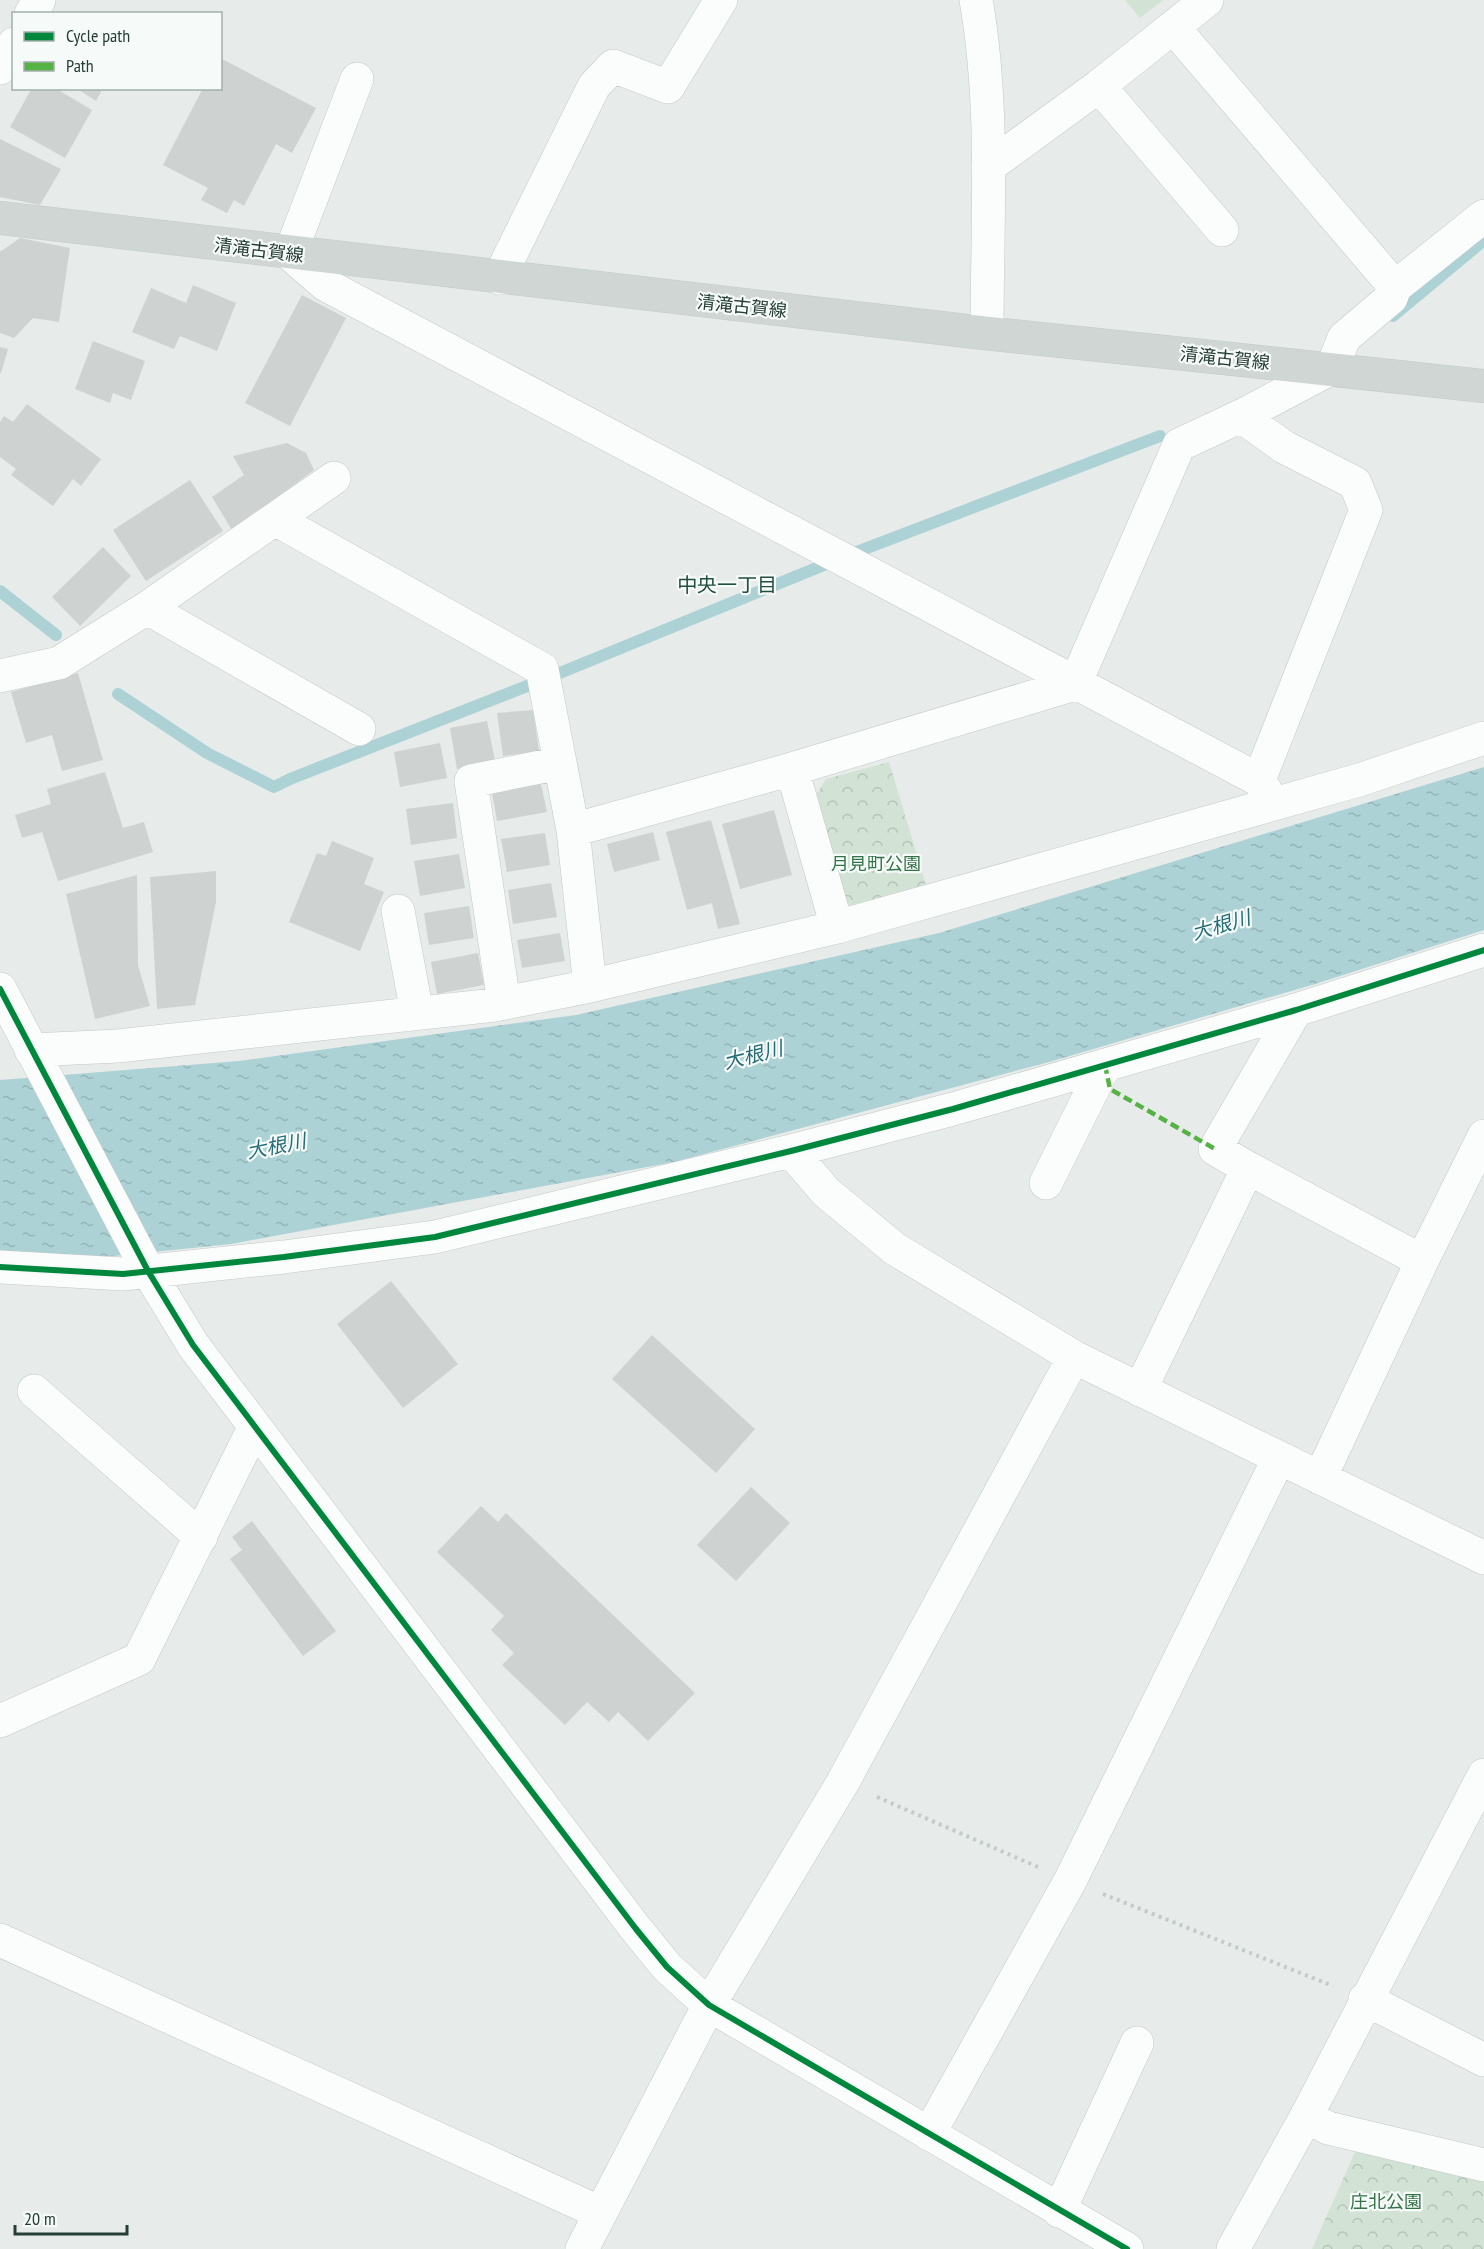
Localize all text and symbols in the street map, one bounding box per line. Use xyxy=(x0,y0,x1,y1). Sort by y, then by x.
legend xyxy=(12,12,222,90)
text: Cycle path xyxy=(66,24,130,47)
text: Path xyxy=(66,54,94,77)
street label: 清滝古賀線 xyxy=(213,233,305,267)
street label: 清滝古賀線 xyxy=(696,290,788,322)
street label: 清滝古賀線 xyxy=(1179,342,1271,374)
district label: 中央一丁目 xyxy=(677,572,777,598)
park label: 月見町公園 xyxy=(831,852,921,875)
water label: 大根川 xyxy=(1189,904,1255,946)
water label: 大根川 xyxy=(721,1035,787,1075)
water label: 大根川 xyxy=(244,1127,310,1164)
park label: 庄北公園 xyxy=(1350,2190,1422,2213)
scale bar xyxy=(15,2198,128,2236)
text: 20 m xyxy=(24,2207,56,2230)

